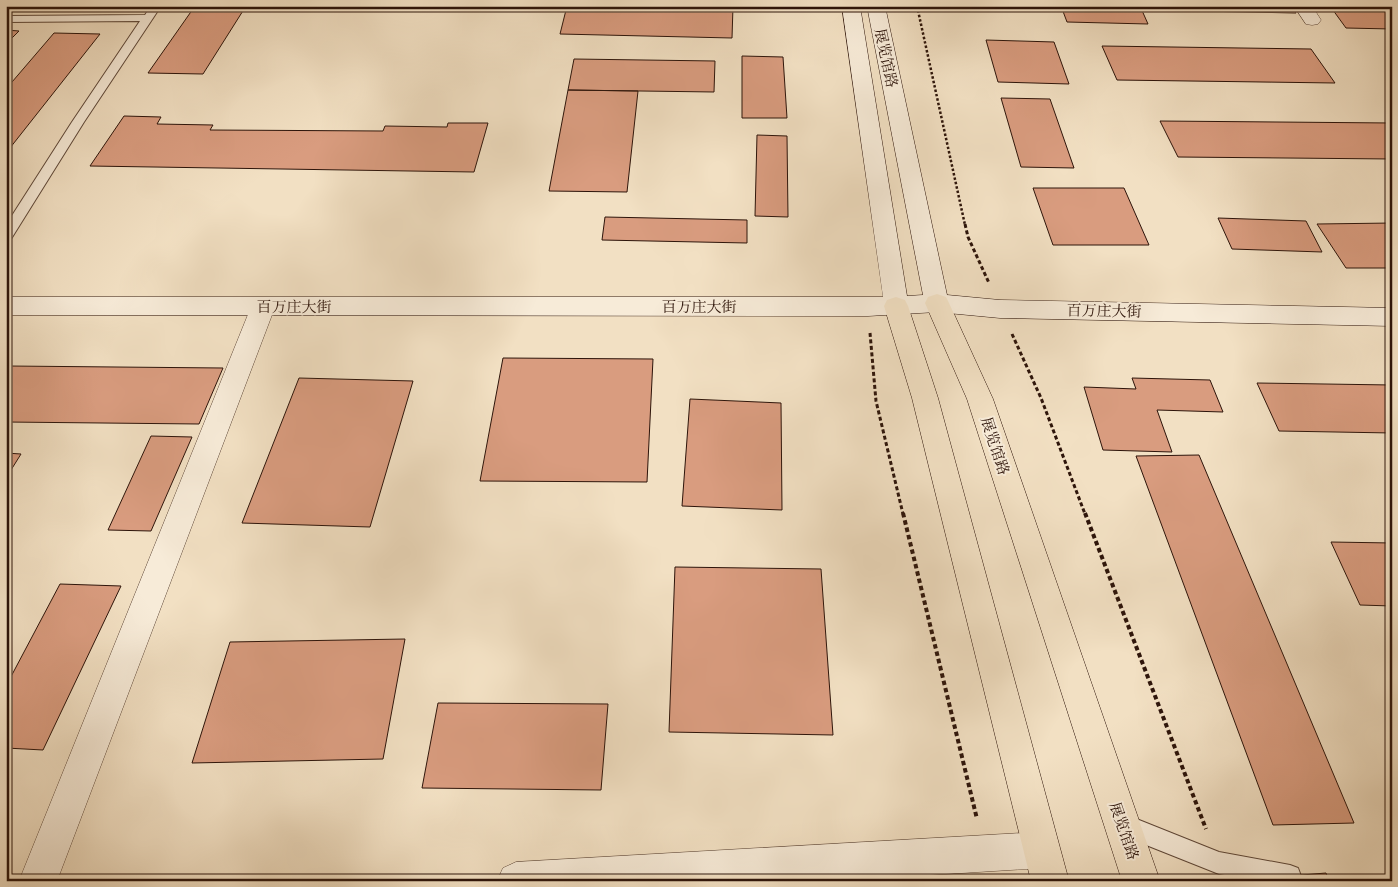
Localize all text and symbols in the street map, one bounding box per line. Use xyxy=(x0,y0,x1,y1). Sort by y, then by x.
street label: 展览馆路 xyxy=(870,27,901,89)
street label: 百万庄大街 xyxy=(256,298,332,317)
street label: 百万庄大街 xyxy=(661,298,737,317)
street label: 百万庄大街 xyxy=(1066,301,1142,322)
street label: 展览馆路 xyxy=(976,415,1013,478)
street label: 展览馆路 xyxy=(1105,800,1142,863)

